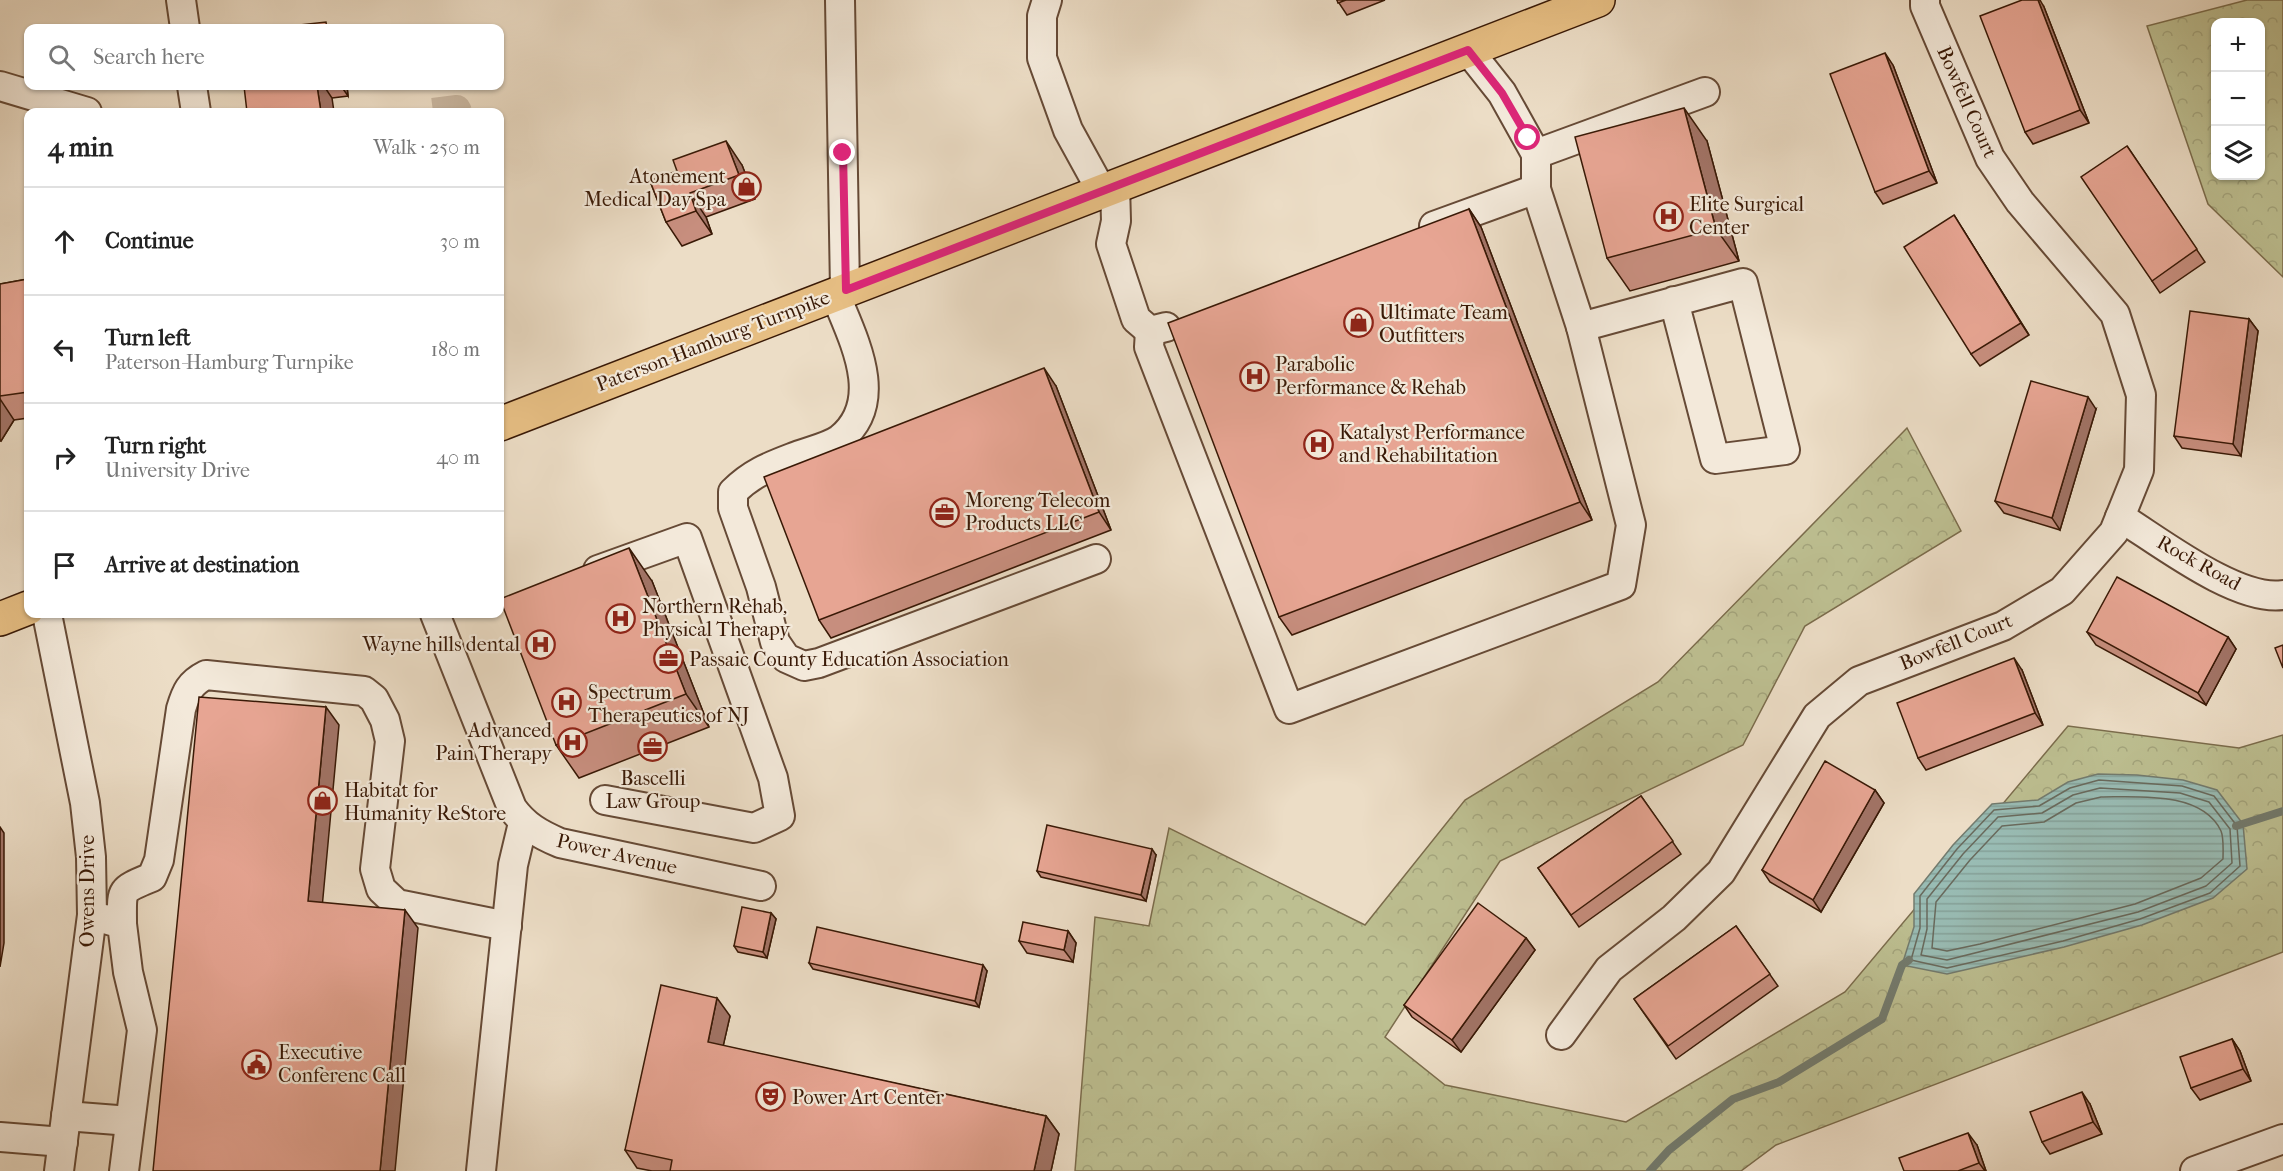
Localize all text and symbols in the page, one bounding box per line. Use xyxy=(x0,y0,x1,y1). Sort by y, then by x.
map controls xyxy=(2211,18,2265,180)
button: + xyxy=(2211,18,2265,72)
search box xyxy=(24,24,504,90)
icon: search xyxy=(45,41,78,74)
street label: Bowfell Court xyxy=(1932,43,2002,161)
text: Search here xyxy=(93,44,205,70)
button: − xyxy=(2211,72,2265,126)
route start xyxy=(1514,124,1540,150)
button: layers xyxy=(2211,126,2265,180)
text: 4 min xyxy=(48,132,113,163)
text: Walk · 250 m xyxy=(373,136,480,159)
route end xyxy=(829,139,855,165)
place label: Atonement Medical Day Spa xyxy=(584,165,727,211)
shop icon: Atonement Medical Day Spa xyxy=(731,171,763,203)
place label: Elite Surgical Center xyxy=(1689,193,1804,239)
hospital icon: Elite Surgical Center xyxy=(1652,200,1684,232)
icon: ahead xyxy=(48,225,81,258)
text: Continue xyxy=(105,228,194,254)
text: 30 m xyxy=(440,230,480,253)
street label: Paterson-Hamburg Turnpike xyxy=(593,286,833,396)
place label: Ultimate Team Outfitters xyxy=(1379,301,1508,347)
shop icon: Ultimate Team Outfitters xyxy=(1342,307,1374,339)
text: Turn left xyxy=(105,325,191,351)
icon: left xyxy=(48,333,81,366)
text: 180 m xyxy=(431,338,480,361)
text: Paterson-Hamburg Turnpike xyxy=(105,351,354,374)
place label: Parabolic Performance & Rehab xyxy=(1275,353,1466,399)
hospital icon: Parabolic Performance & Rehab xyxy=(1238,360,1270,392)
place label: Katalyst Performance and Rehabilitation xyxy=(1339,421,1525,467)
hospital icon: Katalyst Performance and Rehabilitation xyxy=(1302,428,1334,460)
text: Turn right xyxy=(105,433,206,459)
icon: right xyxy=(48,441,81,474)
text: 40 m xyxy=(436,446,480,469)
text: University Drive xyxy=(105,459,250,482)
place label: Moreng Telecom Products LLC xyxy=(965,489,1111,535)
office icon: Moreng Telecom Products LLC xyxy=(928,496,960,528)
street label: Rock Road xyxy=(2153,531,2246,596)
icon: arrive xyxy=(48,549,81,582)
text: Arrive at destination xyxy=(105,552,299,578)
place label: Northern Rehab, Physical Therapy xyxy=(642,595,791,641)
hospital icon: Northern Rehab, Physical Therapy xyxy=(605,602,637,634)
street label: Bowfell Court xyxy=(1896,609,2016,675)
hospital icon: Wayne hills dental xyxy=(525,628,557,660)
place label: Wayne hills dental xyxy=(361,633,520,656)
office icon: Passaic County Education Association xyxy=(652,643,684,675)
place label: Passaic County Education Association xyxy=(689,648,1009,671)
place label: Spectrum Therapeutics of NJ xyxy=(588,681,750,727)
hospital icon: Spectrum Therapeutics of NJ xyxy=(551,687,583,719)
place label: Advanced Pain Therapy xyxy=(435,719,553,765)
hospital icon: Advanced Pain Therapy xyxy=(557,726,589,758)
office icon: Bascelli Law Group xyxy=(637,731,669,763)
place label: Bascelli Law Group xyxy=(606,767,701,813)
place label: Habitat for Humanity ReStore xyxy=(344,779,506,825)
shop icon: Habitat for Humanity ReStore xyxy=(307,785,339,817)
street label: Power Avenue xyxy=(554,829,680,879)
street label: Owens Drive xyxy=(76,835,99,947)
place label: Executive Conferenc Call xyxy=(278,1041,406,1087)
public building icon: Executive Conferenc Call xyxy=(241,1048,273,1080)
theatre icon: Power Art Center xyxy=(755,1081,787,1113)
place label: Power Art Center xyxy=(792,1086,944,1109)

